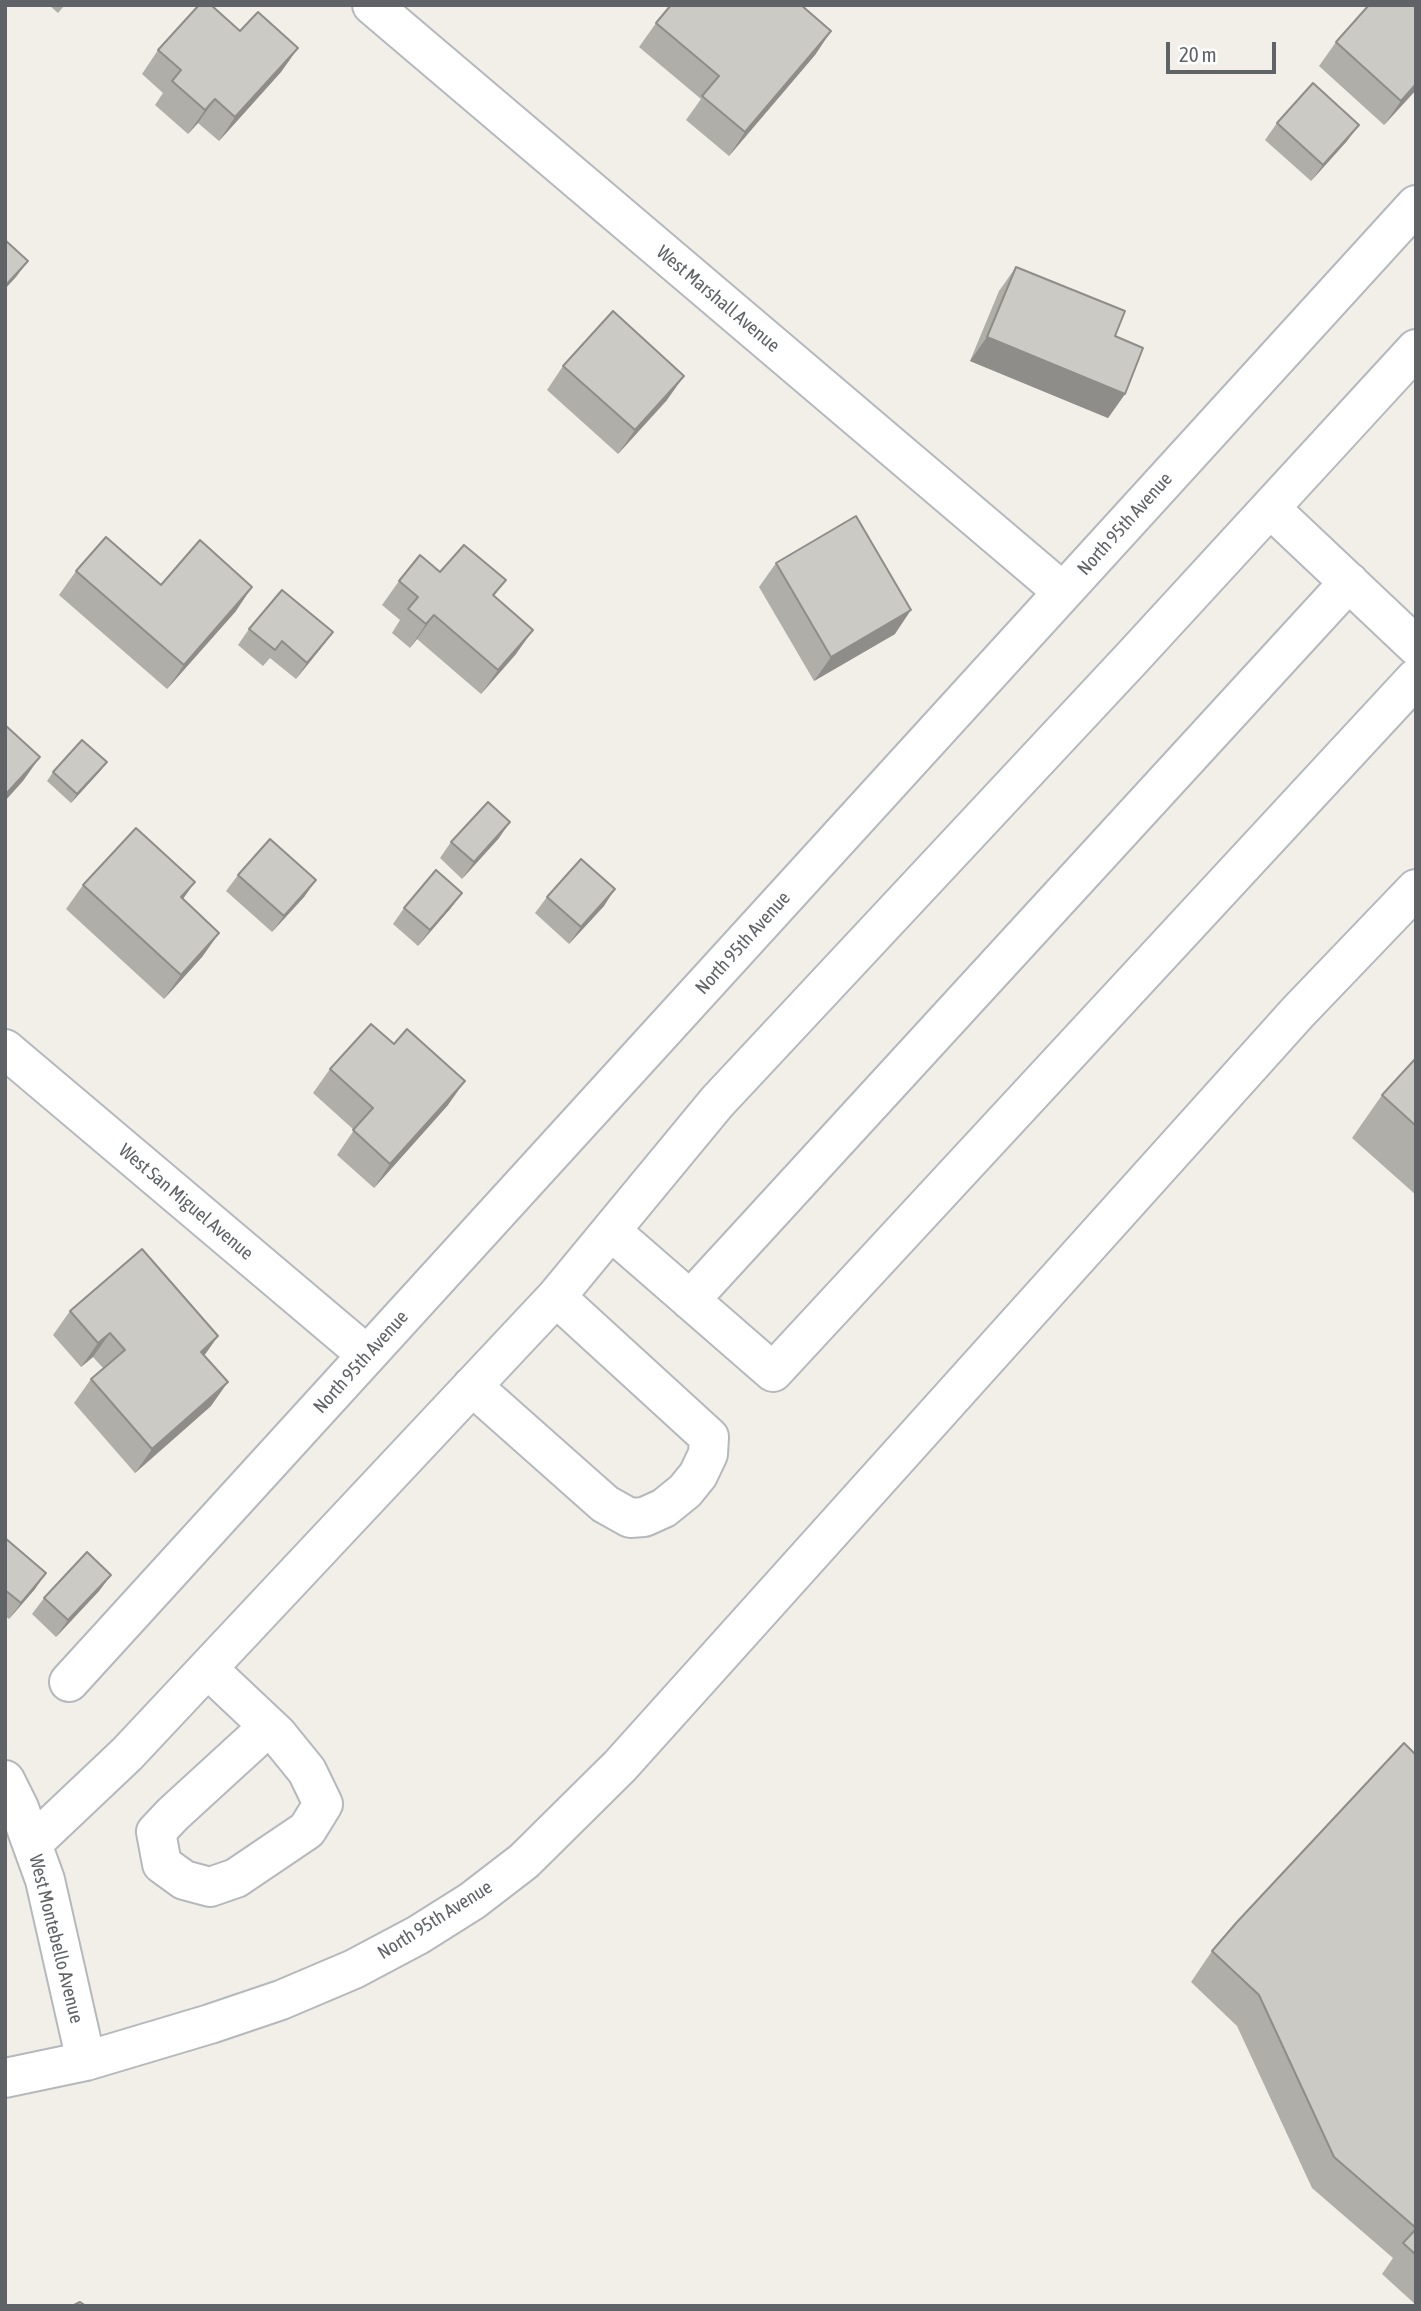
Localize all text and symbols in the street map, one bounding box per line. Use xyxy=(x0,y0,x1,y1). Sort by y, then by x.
scale bar xyxy=(1169,28,1279,72)
text: 20 m xyxy=(1179,42,1217,66)
street label: West Marshall Avenue xyxy=(652,241,784,357)
street label: North 95th Avenue xyxy=(1073,468,1177,580)
street label: North 95th Avenue xyxy=(691,887,795,999)
street label: West San Miguel Avenue xyxy=(114,1139,258,1265)
street label: North 95th Avenue xyxy=(309,1306,413,1418)
street label: West Montebello Avenue xyxy=(24,1852,88,2026)
street label: North 95th Avenue xyxy=(374,1876,496,1964)

